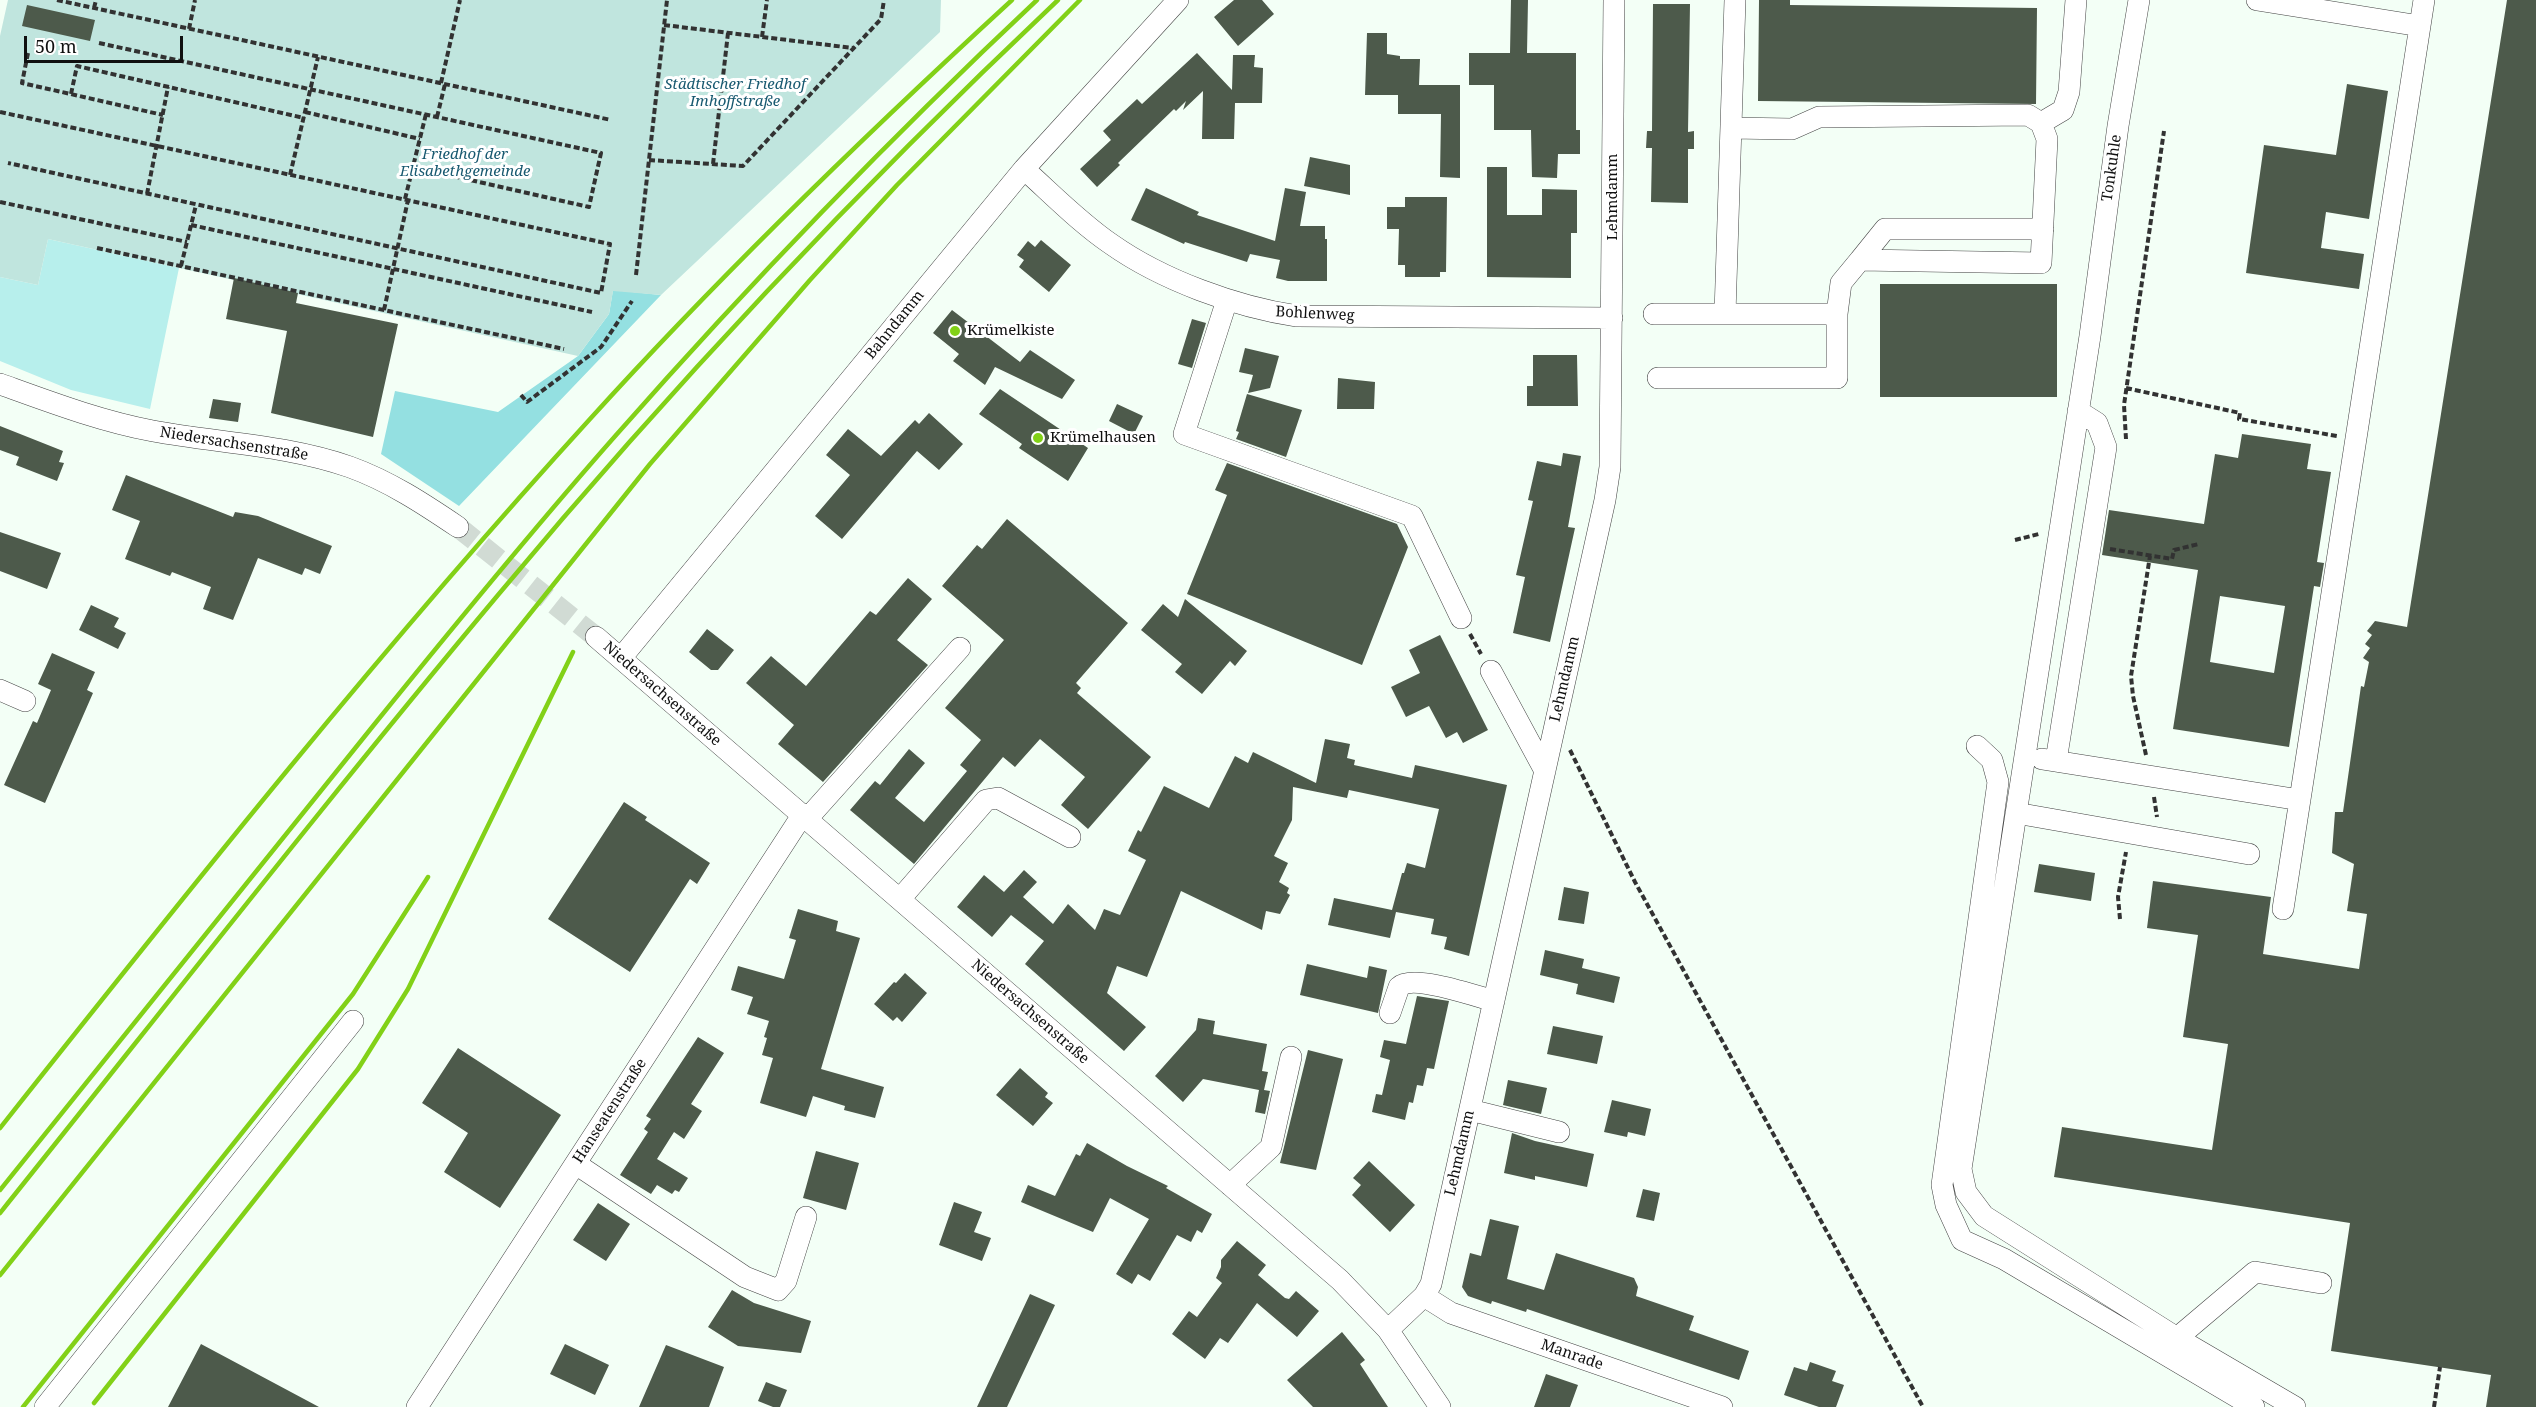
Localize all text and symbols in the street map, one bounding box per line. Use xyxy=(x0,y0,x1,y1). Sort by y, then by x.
scale bar xyxy=(27,24,186,62)
text: 50 m xyxy=(35,34,77,58)
park label: Städtischer Friedhof Imhoffstraße xyxy=(664,76,806,111)
street label: Tonkuhle xyxy=(2098,133,2126,203)
park label: Friedhof der Elisabethgemeinde xyxy=(400,146,530,181)
street label: Lehmdamm xyxy=(1604,153,1622,241)
street label: Bahndamm xyxy=(862,287,928,363)
street label: Bohlenweg xyxy=(1275,303,1355,325)
place label: Krümelkiste xyxy=(967,322,1055,340)
marker: Krümelkiste xyxy=(948,324,962,338)
street label: Niedersachsenstraße xyxy=(158,423,310,465)
place label: Krümelhausen xyxy=(1050,429,1156,447)
marker: Krümelhausen xyxy=(1031,431,1045,445)
street label: Lehmdamm xyxy=(1546,635,1584,723)
street label: Niedersachsenstraße xyxy=(599,638,725,750)
street label: Niedersachsenstraße xyxy=(967,956,1093,1068)
street label: Hanseatenstraße xyxy=(569,1055,651,1167)
street label: Lehmdamm xyxy=(1441,1109,1479,1197)
street label: Manrade xyxy=(1539,1336,1605,1374)

